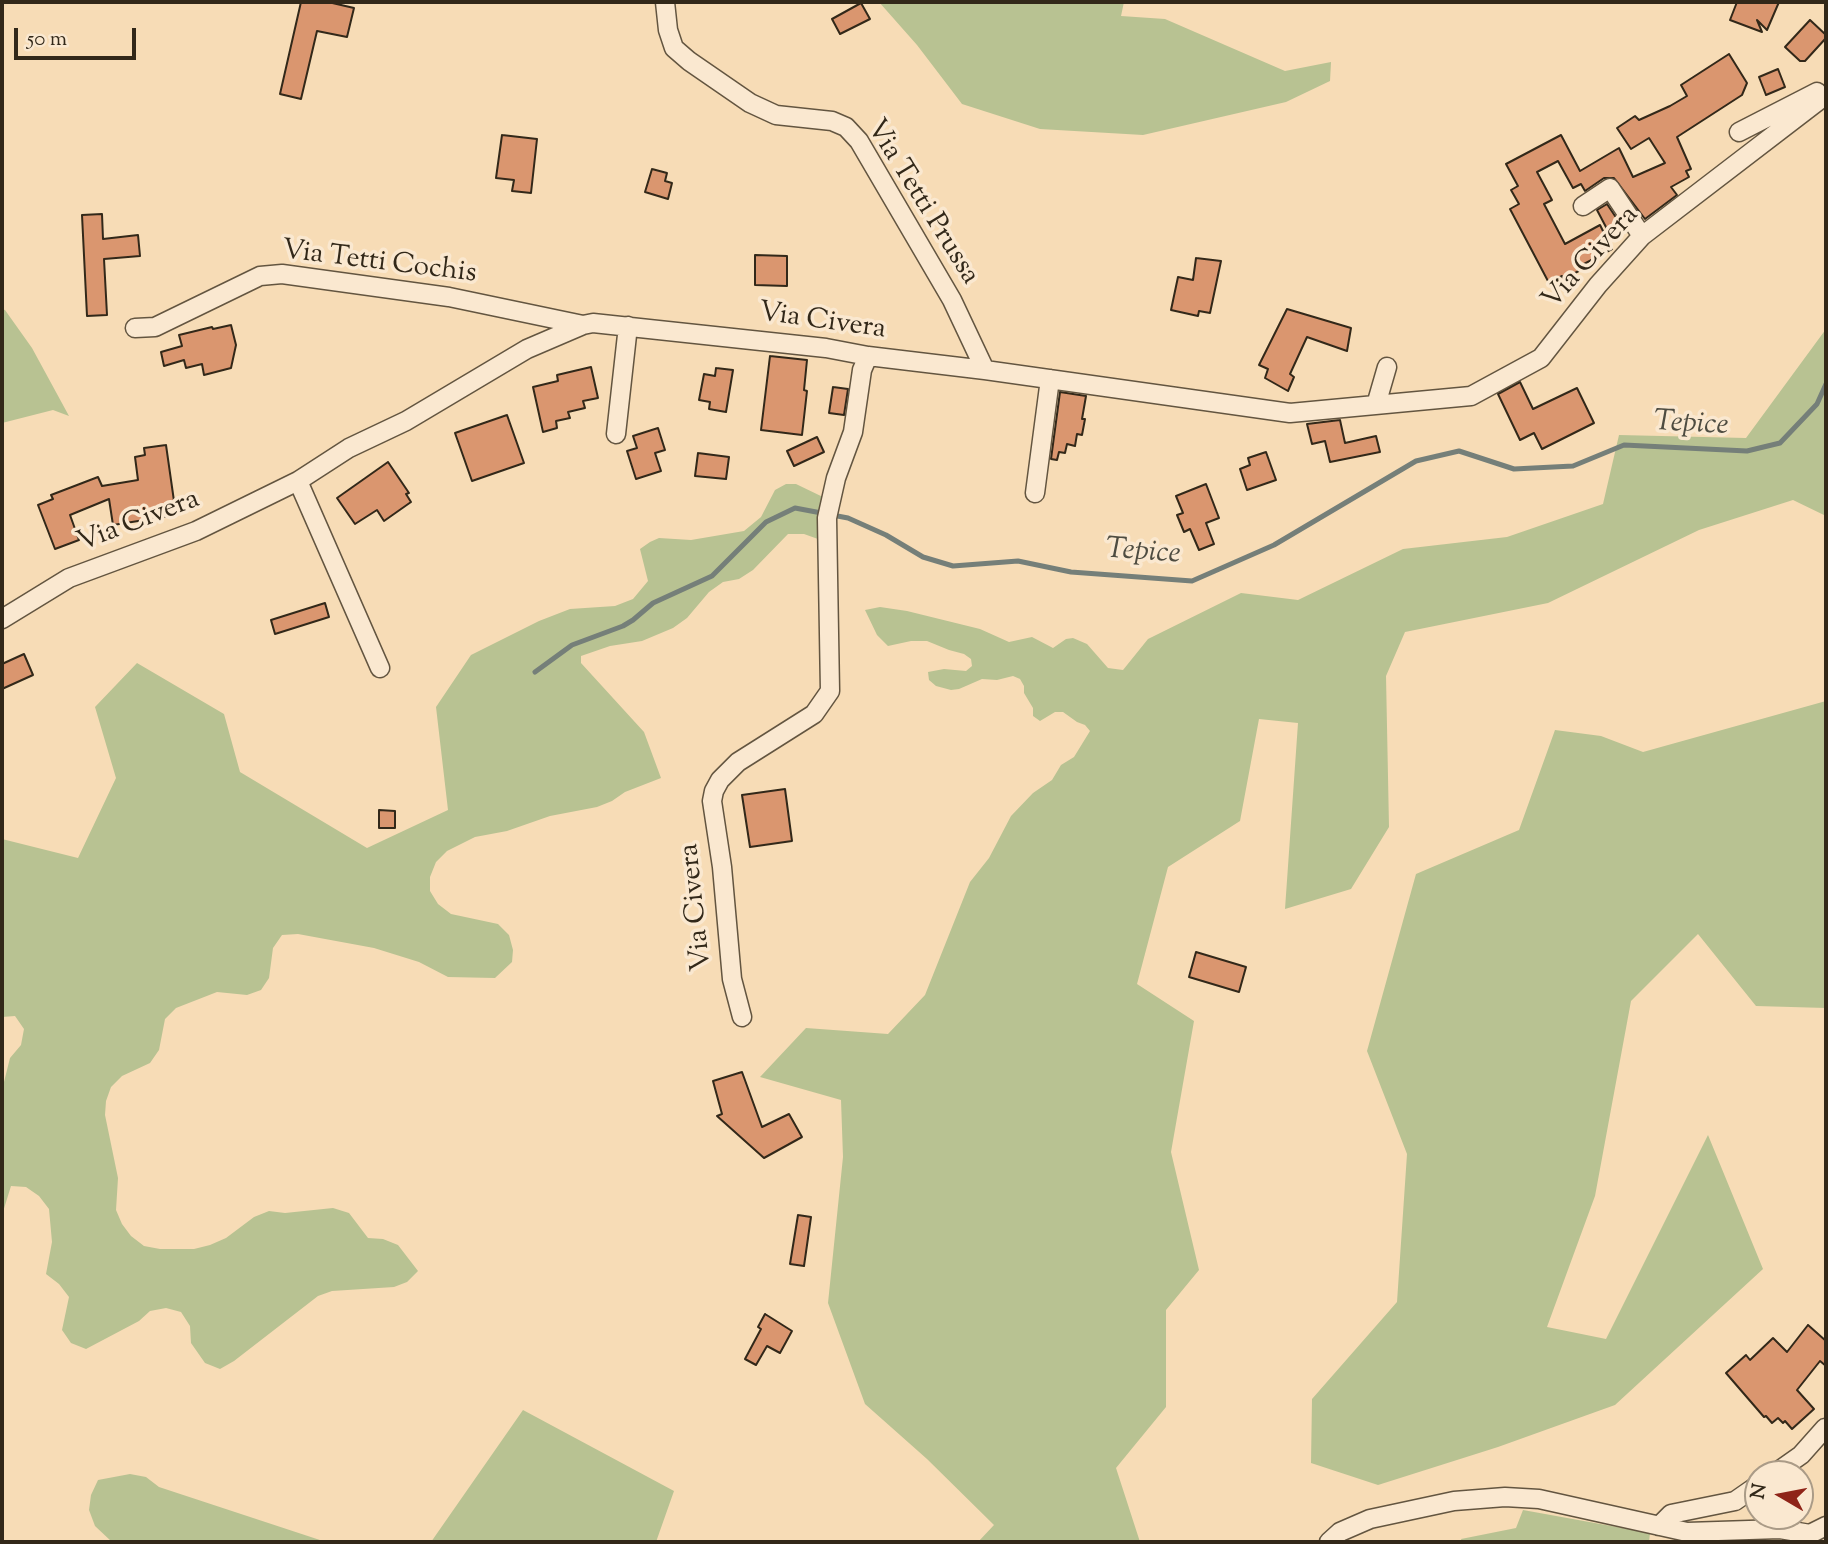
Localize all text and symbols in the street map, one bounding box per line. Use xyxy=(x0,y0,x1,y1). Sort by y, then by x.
scale bar xyxy=(18,14,140,58)
text: 50 m xyxy=(27,25,67,55)
street label: Via Tetti Prussa xyxy=(857,114,985,292)
street label: Via Civera xyxy=(1537,200,1647,318)
street label: Via Tetti Cochis xyxy=(280,235,478,293)
street label: Via Civera xyxy=(756,297,888,349)
water label: Tepice xyxy=(1653,406,1729,446)
street label: Via Civera xyxy=(73,484,205,562)
water label: Tepice xyxy=(1104,533,1182,575)
street label: Via Civera xyxy=(675,842,721,972)
north arrow xyxy=(1744,1460,1814,1530)
text: N xyxy=(1745,1482,1774,1501)

